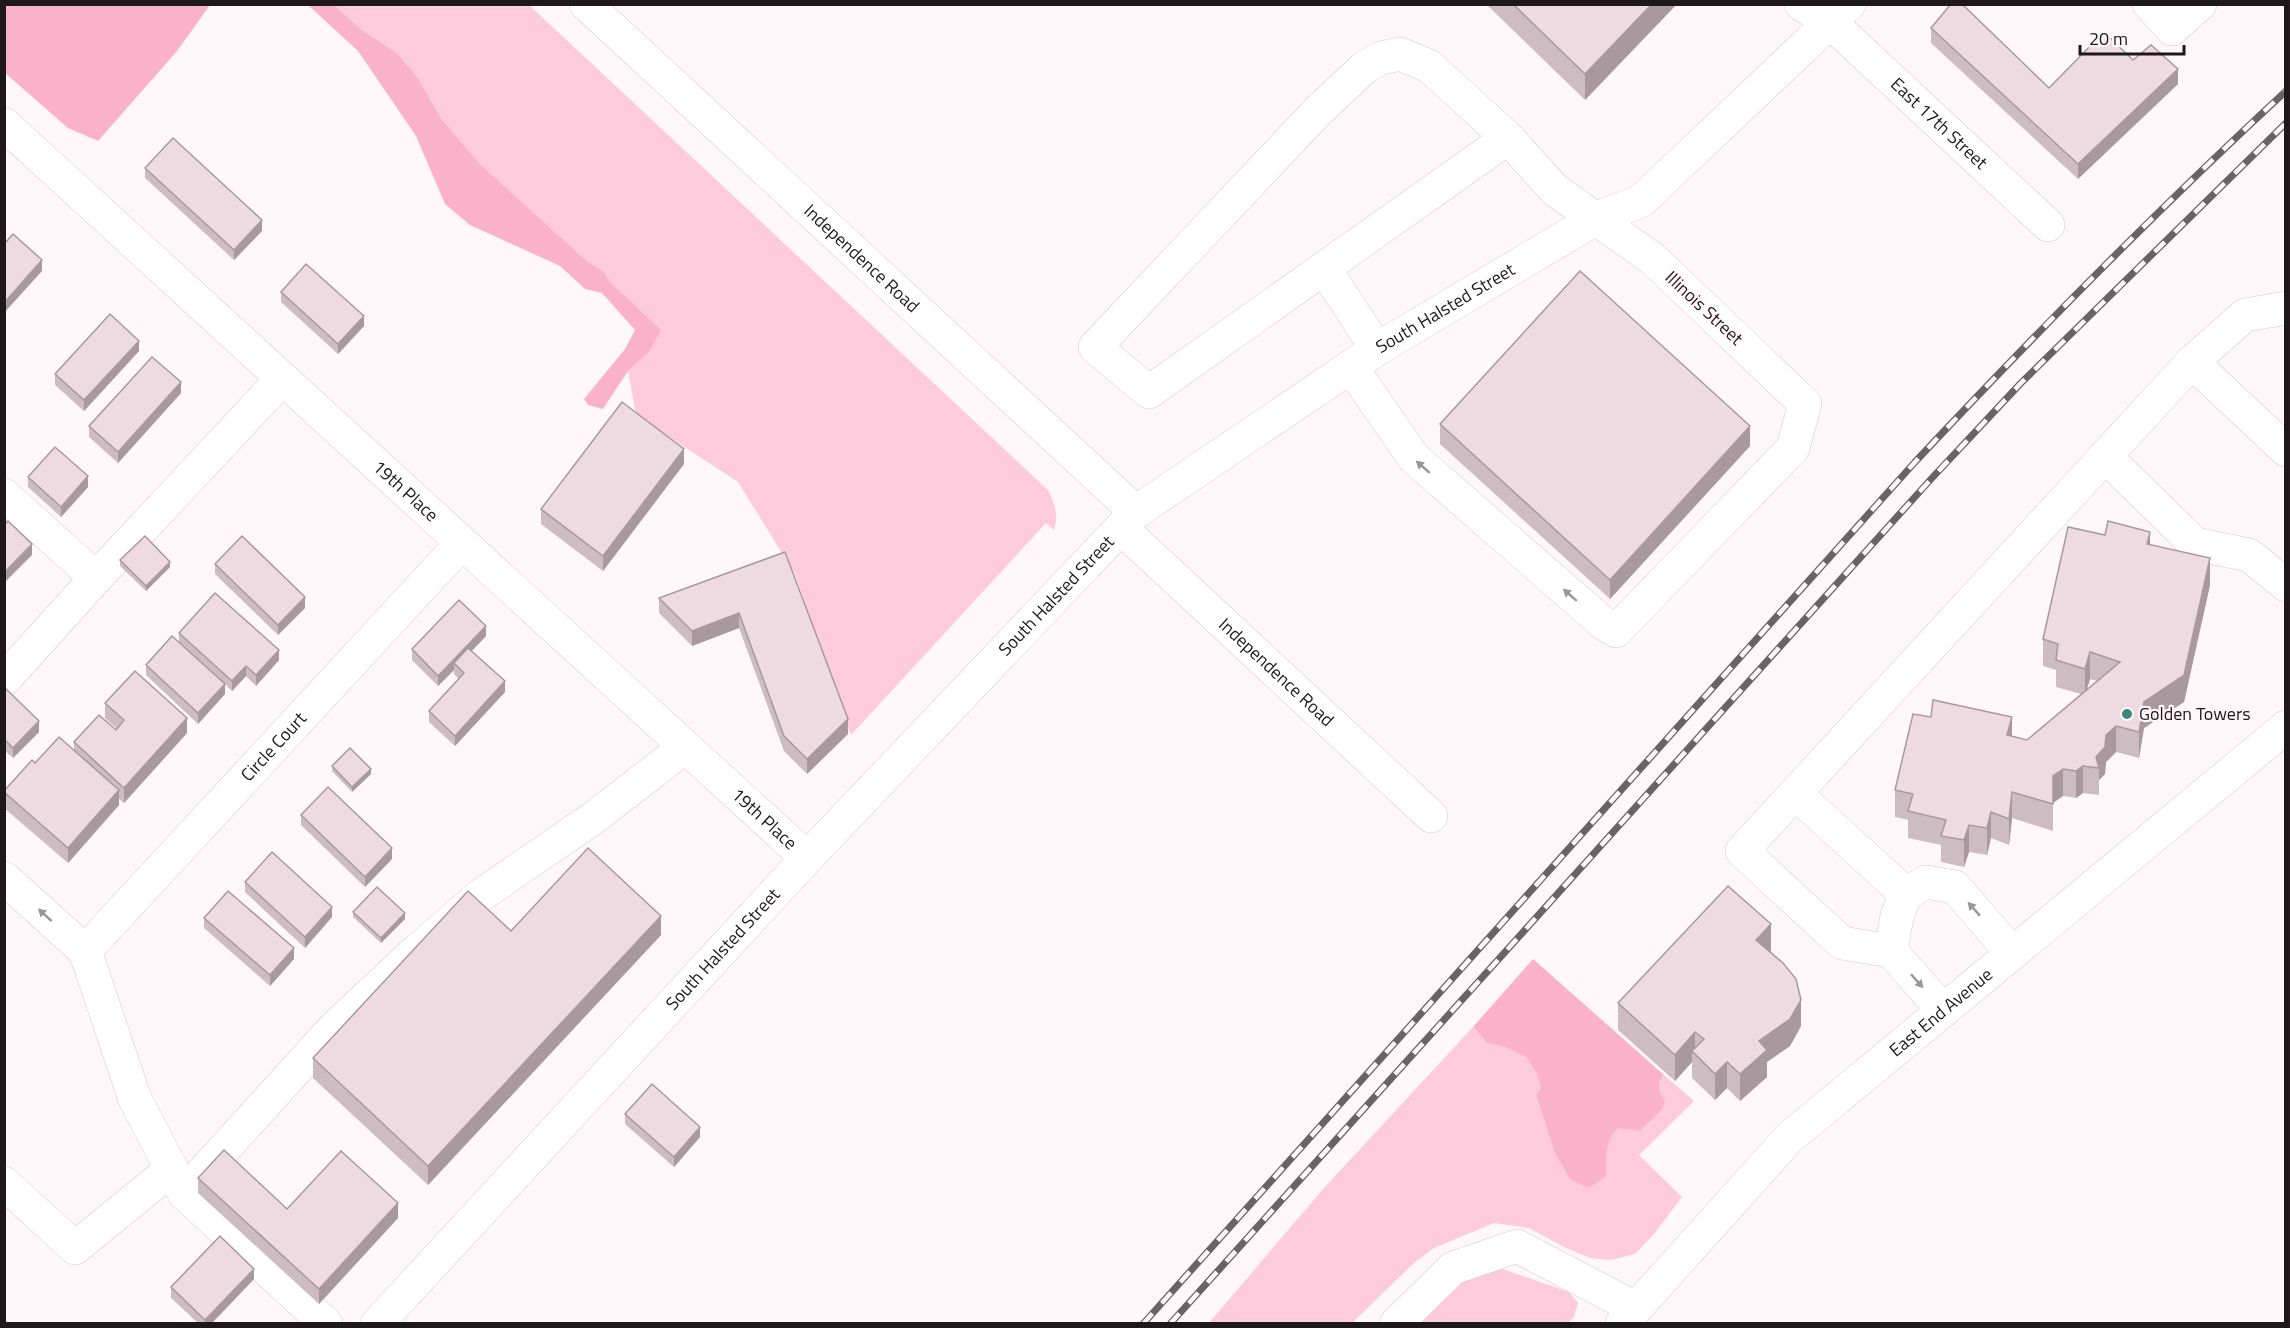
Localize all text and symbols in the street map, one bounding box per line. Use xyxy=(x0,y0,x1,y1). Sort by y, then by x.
scale bar xyxy=(2080,18,2184,56)
text: 20 m xyxy=(2089,25,2128,52)
street label: East 17th Street xyxy=(1885,71,1994,176)
street label: Independence Road xyxy=(798,198,926,319)
street label: South Halsted Street xyxy=(1370,256,1520,360)
street label: Illinois Street xyxy=(1659,264,1750,352)
street label: 19th Place xyxy=(367,453,445,528)
one-way arrow xyxy=(1416,461,1431,474)
street label: South Halsted Street xyxy=(992,528,1121,662)
one-way arrow xyxy=(1563,588,1578,602)
street label: Independence Road xyxy=(1213,611,1340,733)
place label: Golden Towers xyxy=(2139,700,2251,727)
street label: Circle Court xyxy=(234,705,313,787)
marker: Golden Towers xyxy=(2120,707,2134,721)
street label: 19th Place xyxy=(726,781,804,856)
street label: South Halsted Street xyxy=(659,881,786,1016)
one-way arrow xyxy=(1968,902,1981,917)
one-way arrow xyxy=(37,908,52,922)
street label: East End Avenue xyxy=(1883,961,1998,1063)
one-way arrow xyxy=(1910,973,1923,988)

